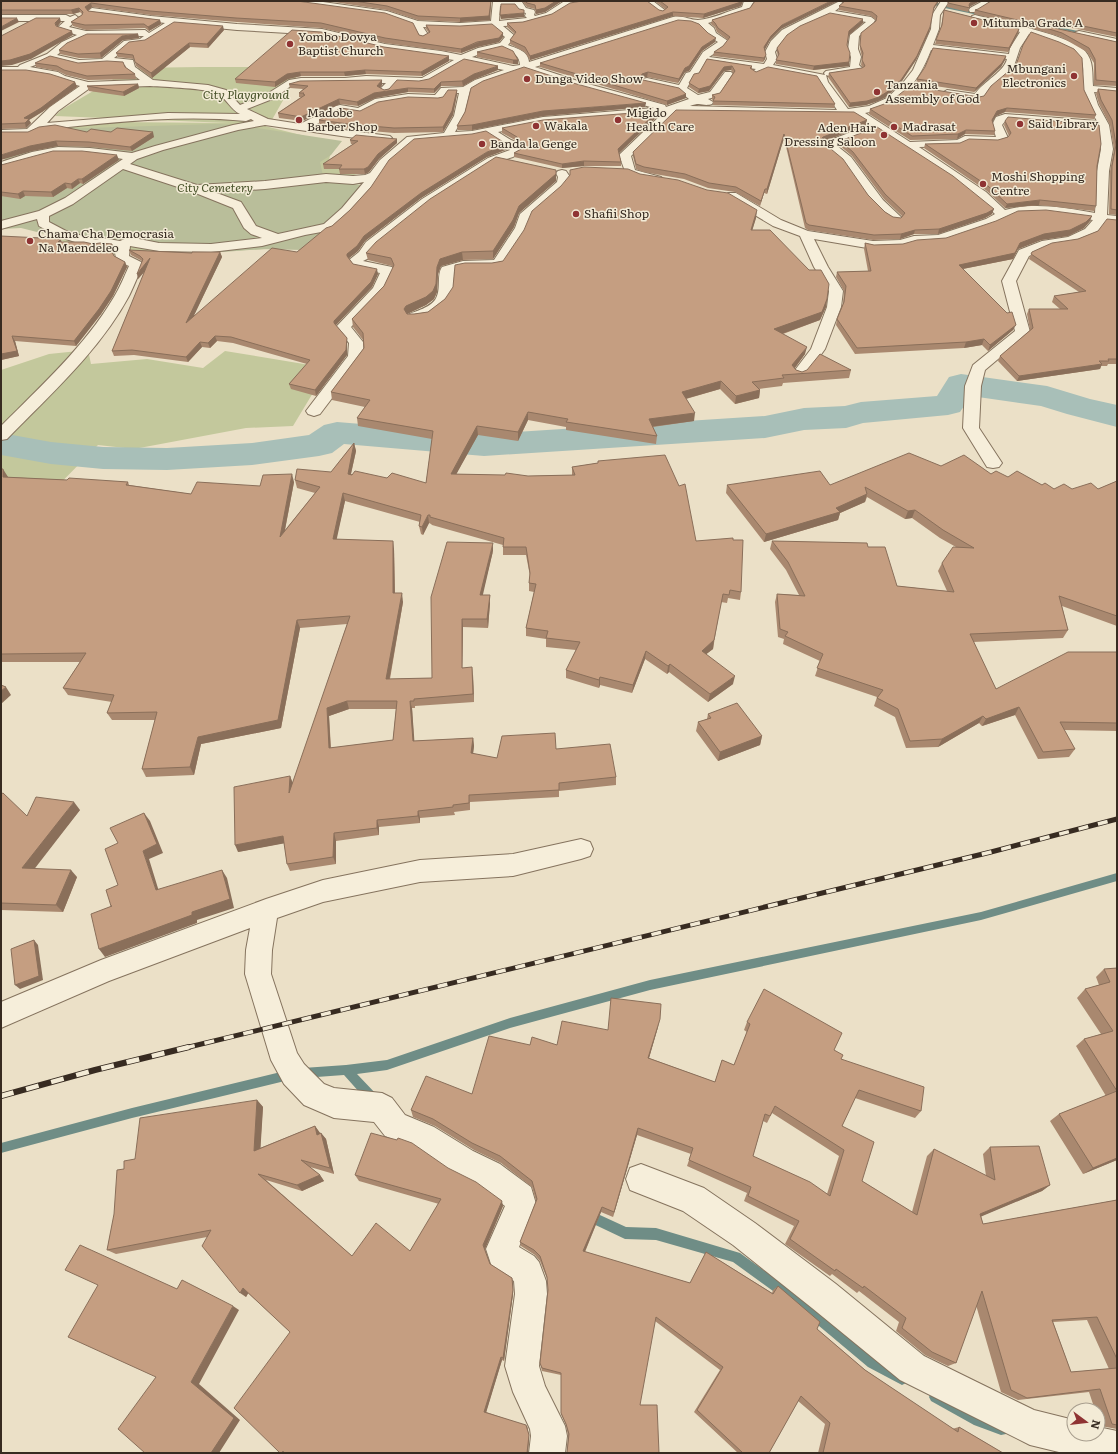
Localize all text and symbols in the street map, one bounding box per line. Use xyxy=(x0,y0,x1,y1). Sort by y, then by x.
place label: Mitumba Grade A xyxy=(982,13,1083,31)
marker: Mitumba Grade A xyxy=(969,18,979,28)
place label: Yombo Dovya Baptist Church xyxy=(298,27,384,59)
marker: Yombo Dovya Baptist Church xyxy=(285,39,295,49)
place label: Mbungani Electronics xyxy=(1002,59,1067,91)
place label: Dunga Video Show xyxy=(535,69,644,87)
marker: Mbungani Electronics xyxy=(1069,71,1079,81)
marker: Dunga Video Show xyxy=(522,74,532,84)
place label: Tanzania Assembly of God xyxy=(885,75,980,107)
park label: City Playground xyxy=(203,85,289,103)
marker: Tanzania Assembly of God xyxy=(872,87,882,97)
place label: Madobe Barber Shop xyxy=(307,103,378,135)
place label: Migido Health Care xyxy=(626,103,694,135)
place label: Said Library xyxy=(1028,114,1099,132)
marker: Madobe Barber Shop xyxy=(294,115,304,125)
marker: Migido Health Care xyxy=(613,115,623,125)
place label: Wakala xyxy=(544,116,588,134)
place label: Madrasat xyxy=(902,117,956,135)
place label: Aden Hair Dressing Saloon xyxy=(784,118,876,150)
marker: Said Library xyxy=(1015,119,1025,129)
marker: Wakala xyxy=(531,121,541,131)
marker: Madrasat xyxy=(889,122,899,132)
marker: Aden Hair Dressing Saloon xyxy=(879,130,889,140)
place label: Banda la Genge xyxy=(490,134,577,152)
marker: Banda la Genge xyxy=(477,139,487,149)
place label: Moshi Shopping Centre xyxy=(991,167,1085,199)
park label: City Cemetery xyxy=(177,178,253,196)
marker: Moshi Shopping Centre xyxy=(978,179,988,189)
place label: Shafii Shop xyxy=(584,204,649,222)
marker: Shafii Shop xyxy=(571,209,581,219)
place label: Chama Cha Democrasia Na Maendeleo xyxy=(38,224,174,256)
marker: Chama Cha Democrasia Na Maendeleo xyxy=(25,236,35,246)
north arrow xyxy=(1066,1402,1106,1442)
text: N xyxy=(1088,1418,1106,1431)

